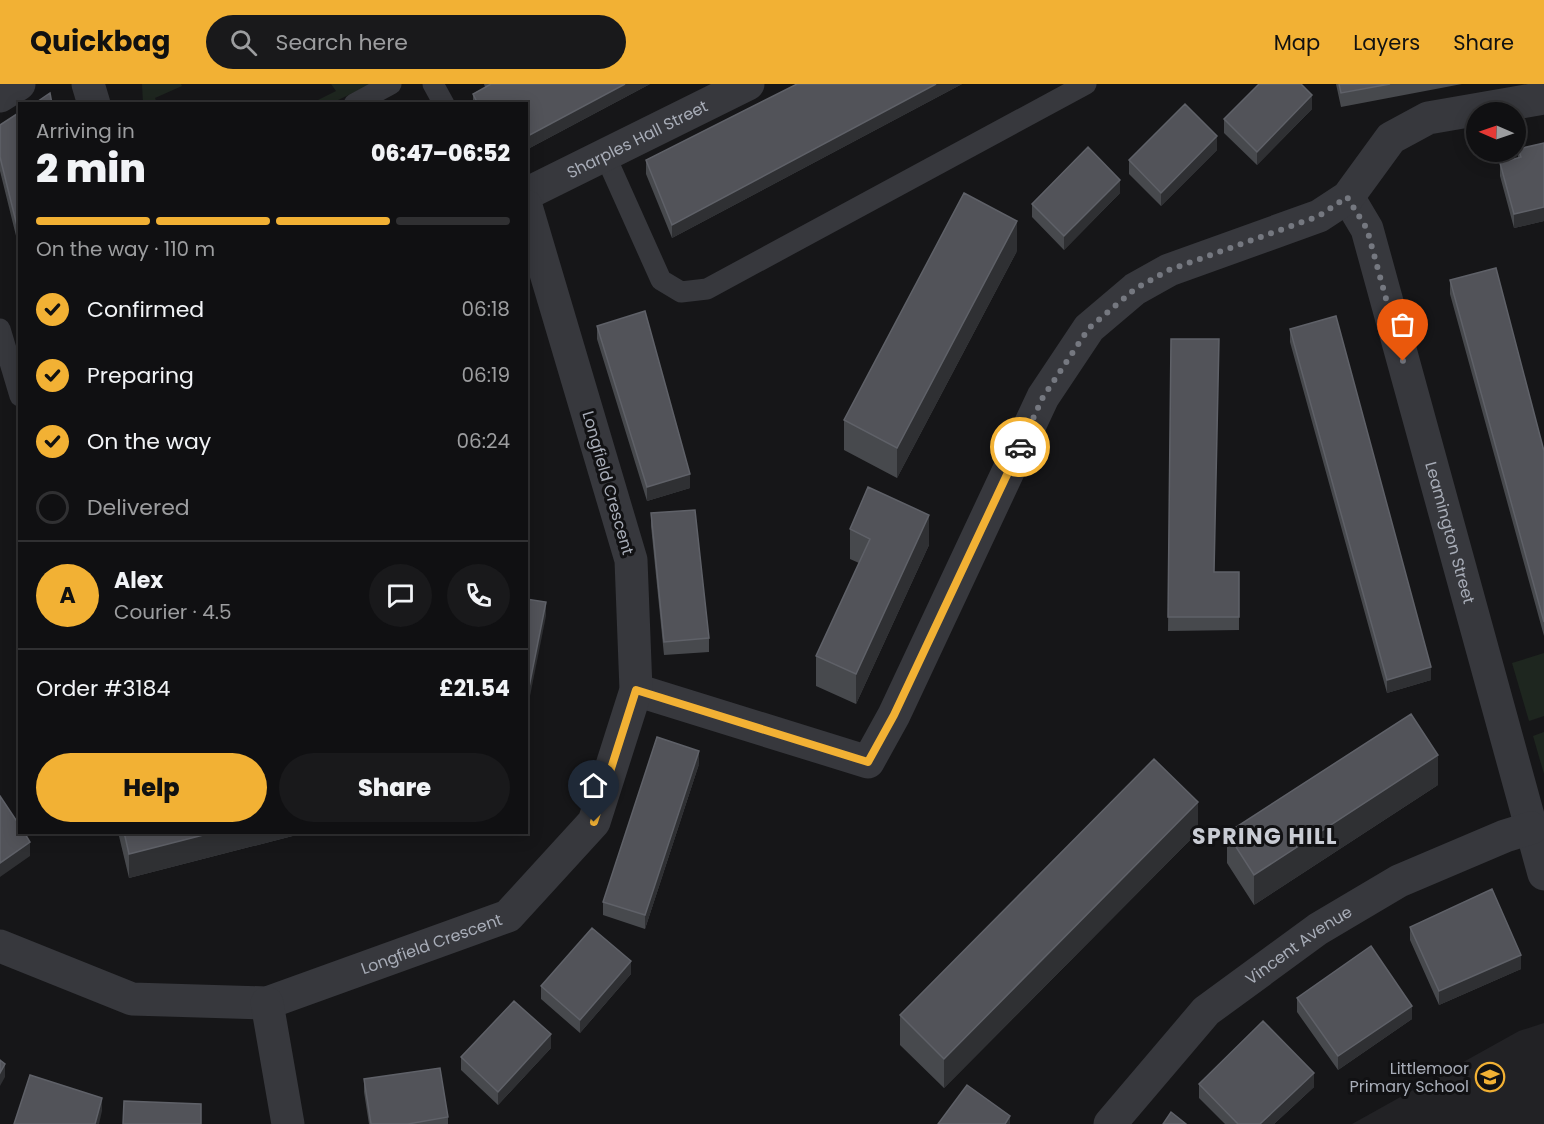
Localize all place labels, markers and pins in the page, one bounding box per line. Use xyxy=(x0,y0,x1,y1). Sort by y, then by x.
pin xyxy=(1377,299,1428,361)
pin xyxy=(568,760,619,822)
place label: Littlemoor Primary School xyxy=(1350,1057,1469,1098)
school or university icon: Littlemoor Primary School xyxy=(1474,1061,1506,1093)

